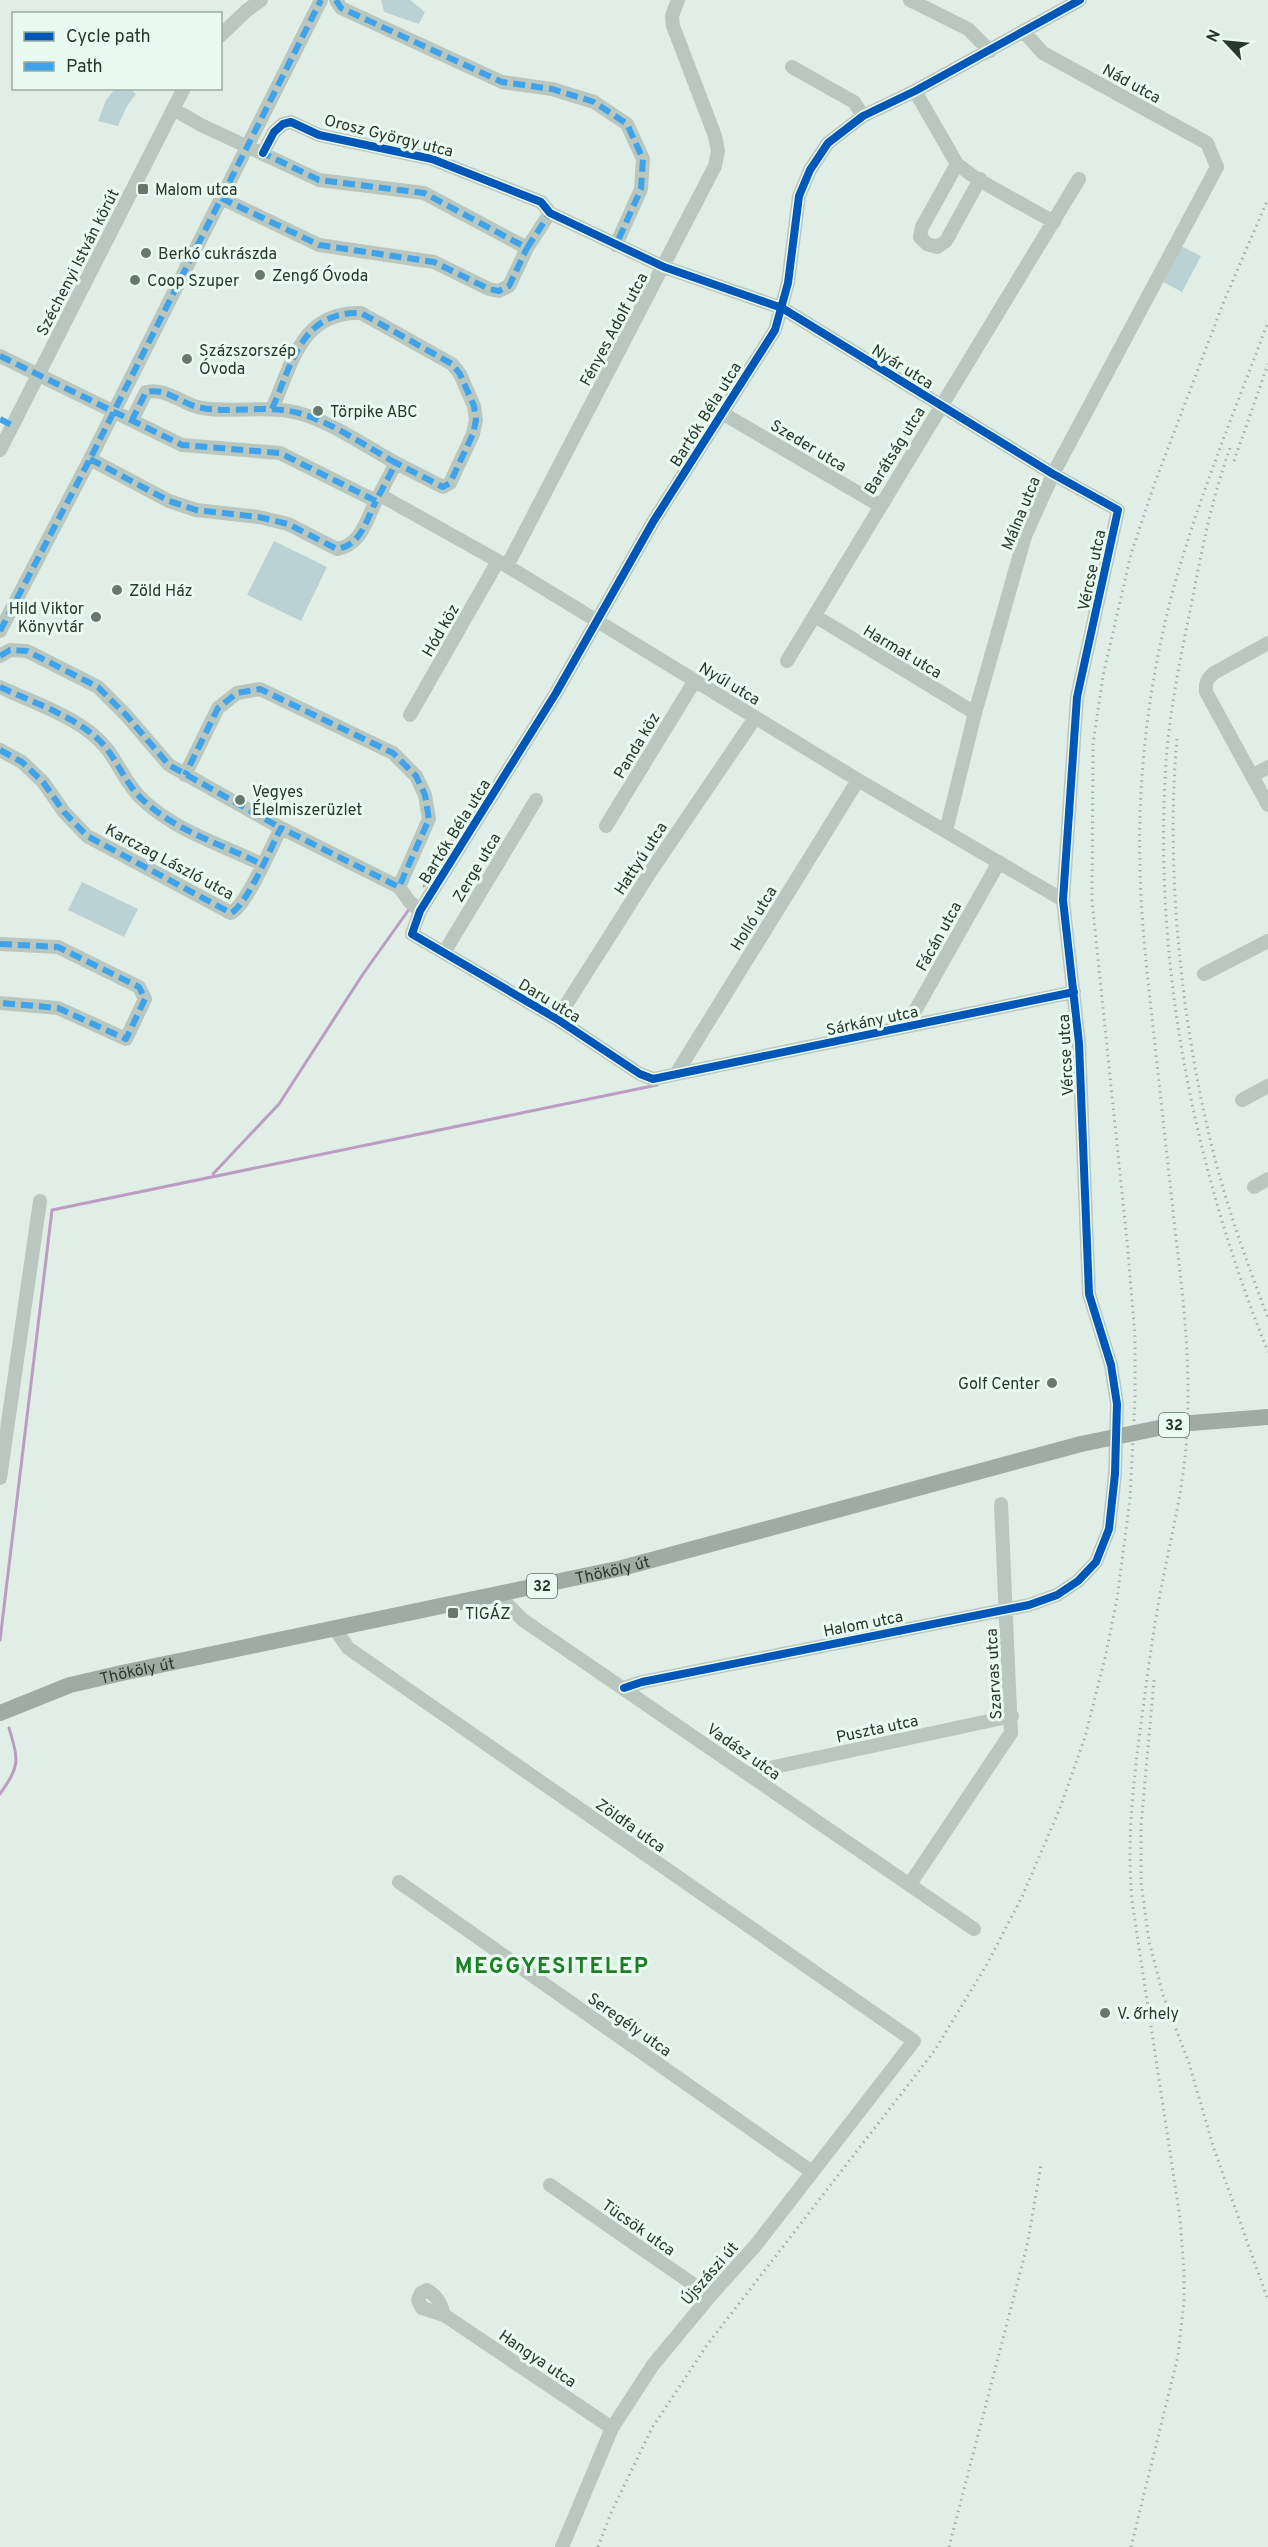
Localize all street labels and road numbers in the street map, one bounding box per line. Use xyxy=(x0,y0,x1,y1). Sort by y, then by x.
street label: Nád utca xyxy=(1098,61,1164,109)
street label: Orosz György utca xyxy=(322,111,455,163)
street label: Széchenyi István körút xyxy=(33,186,125,340)
street label: Fényes Adolf utca xyxy=(576,270,653,390)
street label: Nyár utca xyxy=(867,341,937,395)
street label: Bartók Béla utca xyxy=(667,359,747,471)
street label: Barátság utca xyxy=(861,404,931,499)
street label: Szeder utca xyxy=(766,416,850,477)
street label: Málna utca xyxy=(998,474,1046,554)
street label: Vércse utca xyxy=(1075,528,1111,613)
street label: Hód köz xyxy=(419,601,465,661)
street label: Harmat utca xyxy=(859,621,945,684)
street label: Nyúl utca xyxy=(695,659,763,711)
street label: Panda köz xyxy=(610,709,665,783)
street label: Bartók Béla utca xyxy=(416,776,496,888)
street label: Hattyú utca xyxy=(611,819,673,899)
street label: Karczag László utca xyxy=(101,820,237,905)
street label: Zerge utca xyxy=(449,830,506,906)
street label: Holló utca xyxy=(727,883,782,955)
street label: Fácán utca xyxy=(912,899,967,975)
street label: Daru utca xyxy=(514,975,584,1028)
street label: Sárkány utca xyxy=(825,1002,920,1041)
street label: Vércse utca xyxy=(1055,1013,1079,1096)
road number: 32 xyxy=(1159,1413,1189,1437)
street label: Thököly út xyxy=(574,1553,652,1590)
road number: 32 xyxy=(527,1574,557,1598)
street label: Halom utca xyxy=(822,1607,905,1642)
street label: Szarvas utca xyxy=(983,1628,1007,1720)
street label: Thököly út xyxy=(98,1654,177,1690)
street label: Puszta utca xyxy=(834,1711,920,1748)
street label: Vadász utca xyxy=(702,1720,784,1785)
street label: Zöldfa utca xyxy=(591,1795,669,1858)
street label: Seregély utca xyxy=(583,1989,675,2062)
street label: Tücsök utca xyxy=(597,2196,678,2261)
street label: Újszászi út xyxy=(676,2237,743,2310)
street label: Hangya utca xyxy=(494,2326,579,2393)

